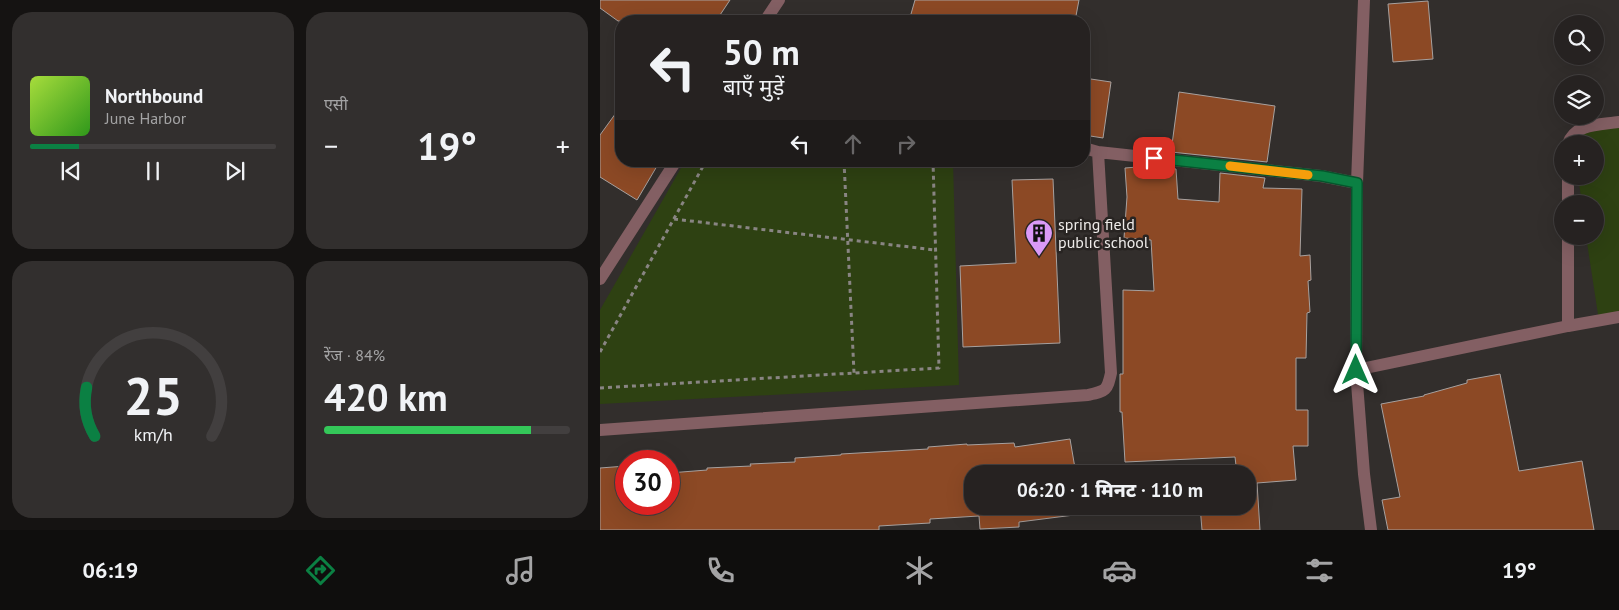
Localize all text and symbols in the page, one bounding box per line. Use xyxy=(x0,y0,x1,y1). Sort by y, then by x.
map controls xyxy=(1554,15,1604,245)
button: search xyxy=(1554,15,1604,65)
text: 50 m xyxy=(723,29,800,75)
icon: left xyxy=(640,35,705,100)
text: बाएँ मुड़ें xyxy=(723,73,784,101)
button: layers xyxy=(1554,75,1604,125)
text: Northbound xyxy=(105,84,203,108)
text: एसी xyxy=(324,94,348,114)
text: June Harbor xyxy=(105,108,186,128)
text: 19° xyxy=(417,121,477,170)
text: − xyxy=(324,127,338,164)
text: + xyxy=(556,127,570,164)
icon: left xyxy=(786,130,814,158)
icon: ahead xyxy=(839,130,867,158)
icon: right xyxy=(892,130,920,158)
button: + xyxy=(1554,135,1604,185)
pin xyxy=(1133,137,1175,179)
icon: arrive xyxy=(1140,144,1168,172)
icon: previous xyxy=(57,157,85,185)
icon: pause xyxy=(139,157,167,185)
icon: next xyxy=(221,157,249,185)
button: − xyxy=(1554,195,1604,245)
place label: spring field public school xyxy=(1058,214,1149,252)
building icon: spring field public school xyxy=(1024,218,1054,257)
position arrow xyxy=(1329,343,1381,395)
text: रेंज · 84% xyxy=(324,345,385,365)
text: 25 xyxy=(124,362,182,429)
text: 420 km xyxy=(324,372,448,421)
text: km/h xyxy=(133,423,173,446)
speed limit sign: 30 xyxy=(615,450,680,515)
text: 06:20 · 1 मिनट · 110 m xyxy=(1017,478,1203,502)
icon: directions xyxy=(303,553,338,588)
icon: music xyxy=(503,553,538,588)
icon: phone xyxy=(703,553,738,588)
icon: climate xyxy=(902,553,937,588)
icon: car xyxy=(1102,553,1137,588)
icon: filters xyxy=(1302,553,1337,588)
text: 06:19 xyxy=(82,556,138,584)
text: 19° xyxy=(1502,556,1536,584)

